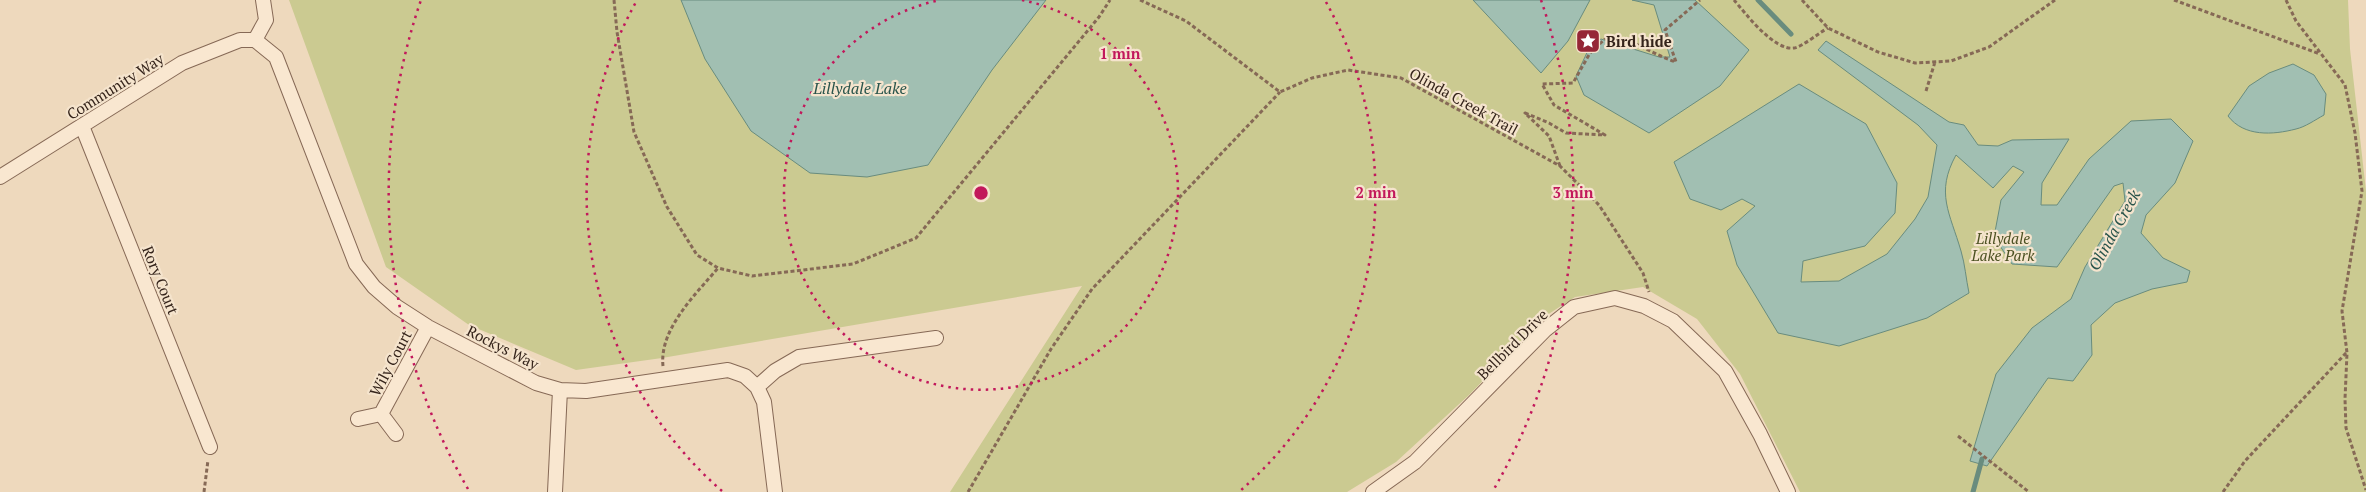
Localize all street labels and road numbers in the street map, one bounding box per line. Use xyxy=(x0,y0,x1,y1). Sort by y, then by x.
street label: Community Way xyxy=(63,48,168,124)
street label: Olinda Creek Trail xyxy=(1406,63,1522,139)
street label: Rory Court xyxy=(138,243,184,318)
street label: Bellbird Drive xyxy=(1472,304,1552,384)
street label: Rockys Way xyxy=(464,320,543,374)
street label: Wily Court xyxy=(364,326,416,399)

